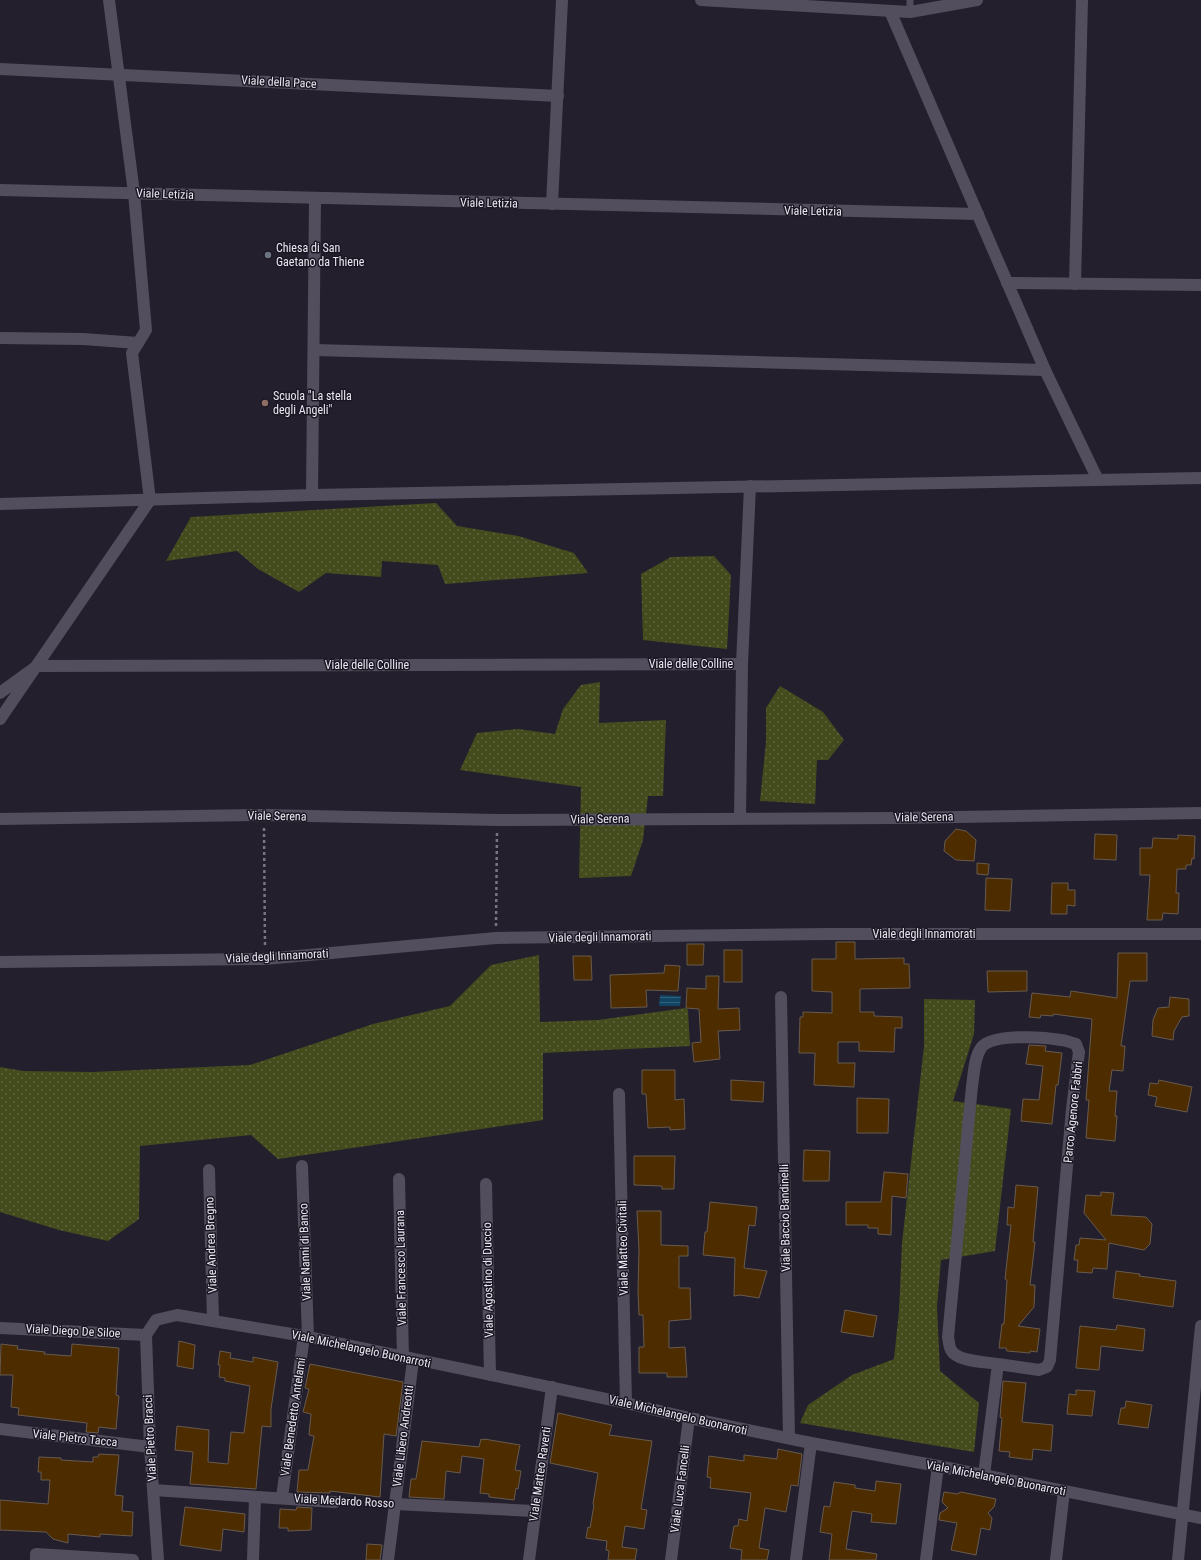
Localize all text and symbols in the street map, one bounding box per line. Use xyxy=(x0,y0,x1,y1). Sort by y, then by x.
street label: Viale della Pace xyxy=(241,73,317,91)
street label: Viale Letizia xyxy=(136,186,194,202)
street label: Viale Letizia xyxy=(460,195,518,211)
street label: Viale Letizia xyxy=(784,203,842,219)
place label: Chiesa di San Gaetano da Thiene xyxy=(276,241,365,269)
marker: Chiesa di San Gaetano da Thiene xyxy=(263,250,273,260)
place label: Scuola "La stella degli Angeli" xyxy=(273,389,352,417)
marker: Scuola "La stella degli Angeli" xyxy=(260,398,270,408)
street label: Viale delle Colline xyxy=(649,657,734,671)
street label: Viale delle Colline xyxy=(325,658,410,672)
street label: Viale Serena xyxy=(247,808,307,824)
street label: Viale Serena xyxy=(894,809,954,825)
street label: Viale Serena xyxy=(570,811,630,827)
street label: Viale degli Innamorati xyxy=(872,927,976,941)
street label: Viale degli Innamorati xyxy=(548,929,652,945)
street label: Viale degli Innamorati xyxy=(225,946,329,966)
street label: Parco Agenore Fabbri xyxy=(1061,1061,1085,1163)
street label: Viale Baccio Bandinelli xyxy=(777,1164,793,1272)
street label: Viale Andrea Bregno xyxy=(202,1197,220,1293)
street label: Viale Matteo Civitali xyxy=(615,1200,631,1296)
street label: Viale Nanni di Banco xyxy=(296,1203,314,1301)
street label: Viale Francesco Laurana xyxy=(393,1210,409,1326)
street label: Viale Agostino di Duccio xyxy=(480,1222,496,1338)
street label: Viale Diego De Siloe xyxy=(25,1322,121,1340)
street label: Viale Michelangelo Buonarroti xyxy=(290,1327,432,1371)
street label: Viale Benedetto Antelami xyxy=(278,1357,308,1477)
street label: Viale Libero Andreotti xyxy=(390,1384,416,1488)
street label: Viale Michelangelo Buonarroti xyxy=(607,1392,749,1438)
street label: Viale Pietro Bracci xyxy=(141,1394,159,1482)
street label: Viale Matteo Raverti xyxy=(526,1426,554,1522)
street label: Viale Pietro Tacca xyxy=(32,1427,118,1449)
street label: Viale Luca Fancelli xyxy=(668,1444,692,1534)
street label: Viale Michelangelo Buonarroti xyxy=(925,1458,1067,1498)
street label: Viale Medardo Rosso xyxy=(294,1491,394,1511)

